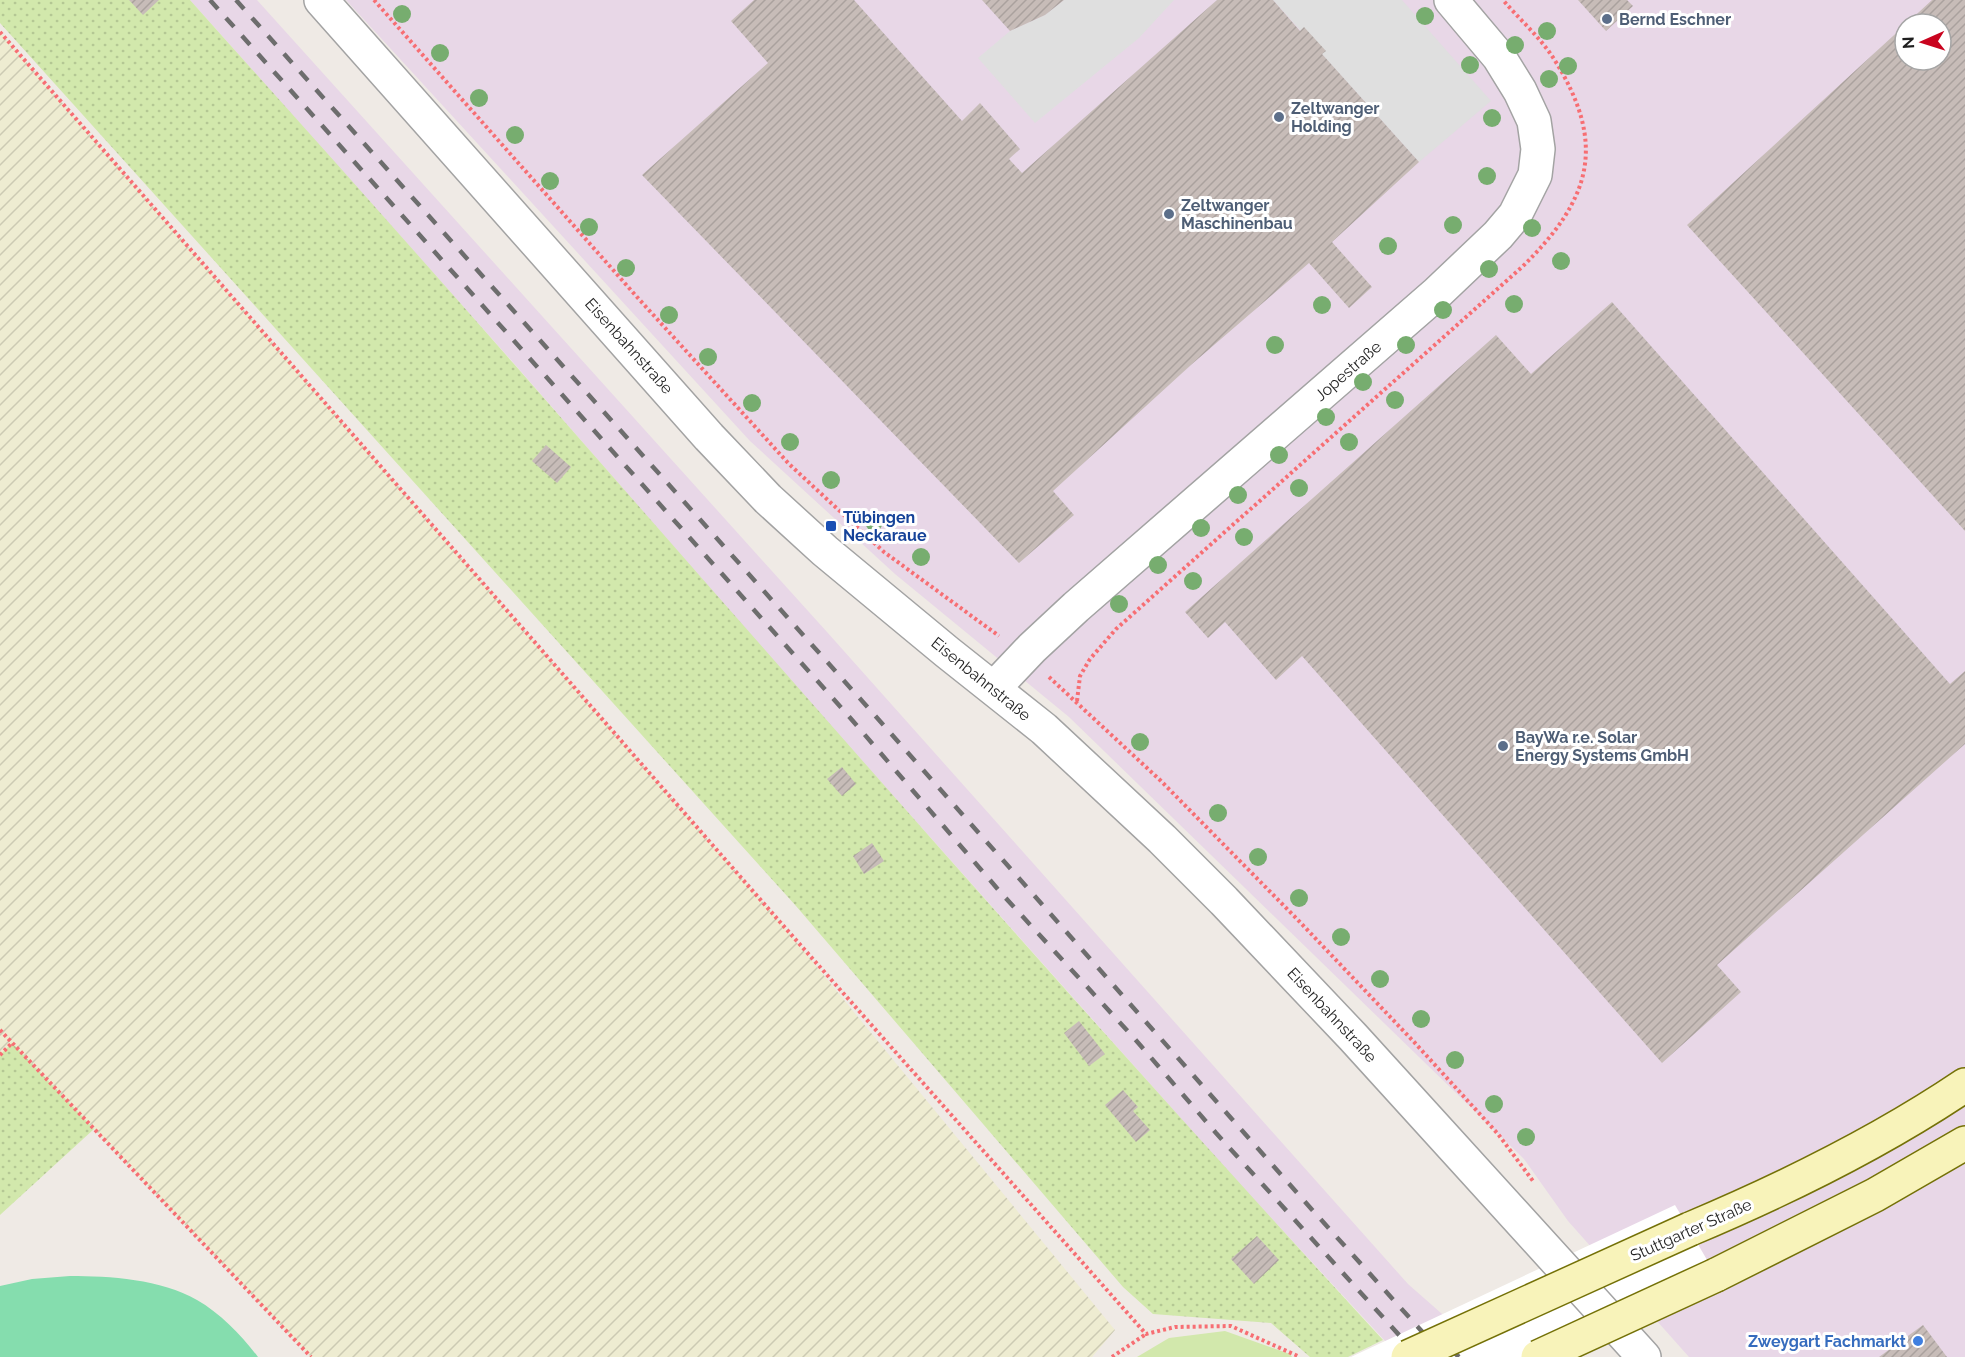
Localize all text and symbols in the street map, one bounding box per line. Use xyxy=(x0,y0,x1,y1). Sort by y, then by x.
place label: Bernd Eschner xyxy=(1619,10,1731,29)
marker: Bernd Eschner xyxy=(1600,12,1614,26)
north arrow xyxy=(1893,12,1953,72)
text: N xyxy=(1899,36,1918,49)
place label: Zeltwanger Holding xyxy=(1291,99,1379,136)
marker: Zeltwanger Holding xyxy=(1272,110,1286,124)
place label: Zeltwanger Maschinenbau xyxy=(1181,196,1293,233)
marker: Zeltwanger Maschinenbau xyxy=(1162,207,1176,221)
street label: Eisenbahnstraße xyxy=(581,294,677,398)
street label: Jopestraße xyxy=(1311,337,1385,405)
place label: Tübingen Neckaraue xyxy=(843,508,927,545)
marker: Tübingen Neckaraue xyxy=(824,519,838,533)
street label: Eisenbahnstraße xyxy=(927,633,1035,725)
place label: BayWa r.e. Solar Energy Systems GmbH xyxy=(1515,728,1689,765)
marker: BayWa r.e. Solar Energy Systems GmbH xyxy=(1496,739,1510,753)
street label: Eisenbahnstraße xyxy=(1283,964,1381,1066)
street label: Stuttgarter Straße xyxy=(1627,1195,1755,1265)
place label: Zweygart Fachmarkt xyxy=(1748,1332,1906,1351)
marker: Zweygart Fachmarkt xyxy=(1911,1334,1925,1348)

